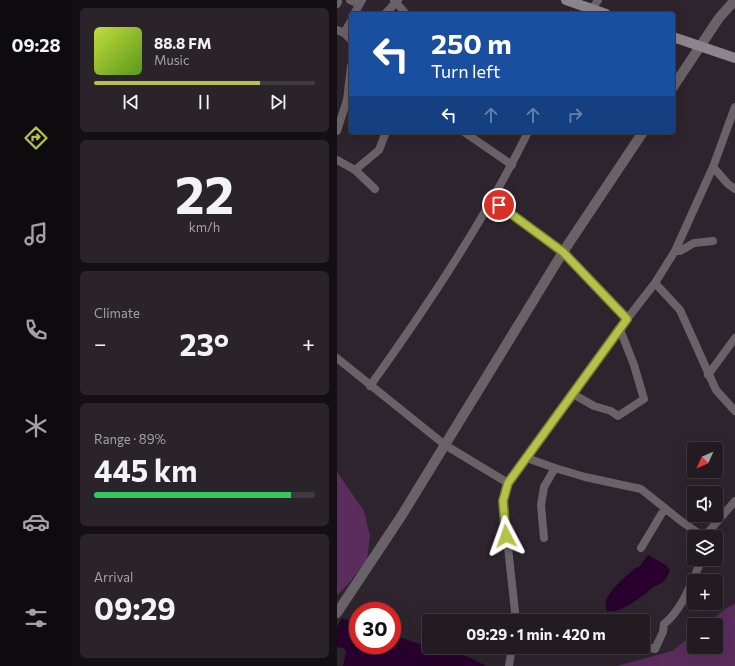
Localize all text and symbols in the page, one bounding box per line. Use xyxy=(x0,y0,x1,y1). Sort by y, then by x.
text: 250 m xyxy=(431,26,512,60)
icon: left xyxy=(365,28,417,80)
text: 09:28 xyxy=(11,34,61,56)
text: 88.8 FM xyxy=(154,34,211,52)
text: Music xyxy=(154,52,189,68)
text: Turn left xyxy=(431,60,500,82)
icon: previous xyxy=(120,91,142,113)
icon: pause xyxy=(193,91,215,113)
icon: next xyxy=(267,91,289,113)
icon: left xyxy=(438,104,460,126)
icon: ahead xyxy=(480,104,502,126)
icon: ahead xyxy=(522,104,544,126)
icon: right xyxy=(564,104,586,126)
icon: directions xyxy=(22,124,50,152)
text: 22 xyxy=(175,161,234,225)
pin xyxy=(482,188,516,222)
icon: arrive xyxy=(488,194,510,216)
text: km/h xyxy=(189,219,220,235)
icon: music xyxy=(22,220,50,248)
text: Climate xyxy=(94,305,140,321)
icon: phone xyxy=(22,316,50,344)
text: 23° xyxy=(180,325,229,362)
text: − xyxy=(94,330,107,357)
text: + xyxy=(302,330,315,357)
icon: climate xyxy=(22,412,50,440)
text: Range · 89% xyxy=(94,431,166,447)
north arrow xyxy=(687,442,723,478)
map controls xyxy=(687,442,723,654)
text: 445 km xyxy=(94,451,197,488)
button: sound xyxy=(687,486,723,522)
icon: car xyxy=(22,508,50,536)
position arrow xyxy=(485,515,527,557)
button: layers xyxy=(687,530,723,566)
text: Arrival xyxy=(94,569,133,585)
button: + xyxy=(687,574,723,610)
text: 09:29 xyxy=(94,589,176,626)
speed limit sign: 30 xyxy=(349,602,401,654)
icon: filters xyxy=(22,604,50,632)
button: − xyxy=(687,618,723,654)
text: 09:29 · 1 min · 420 m xyxy=(466,625,606,643)

